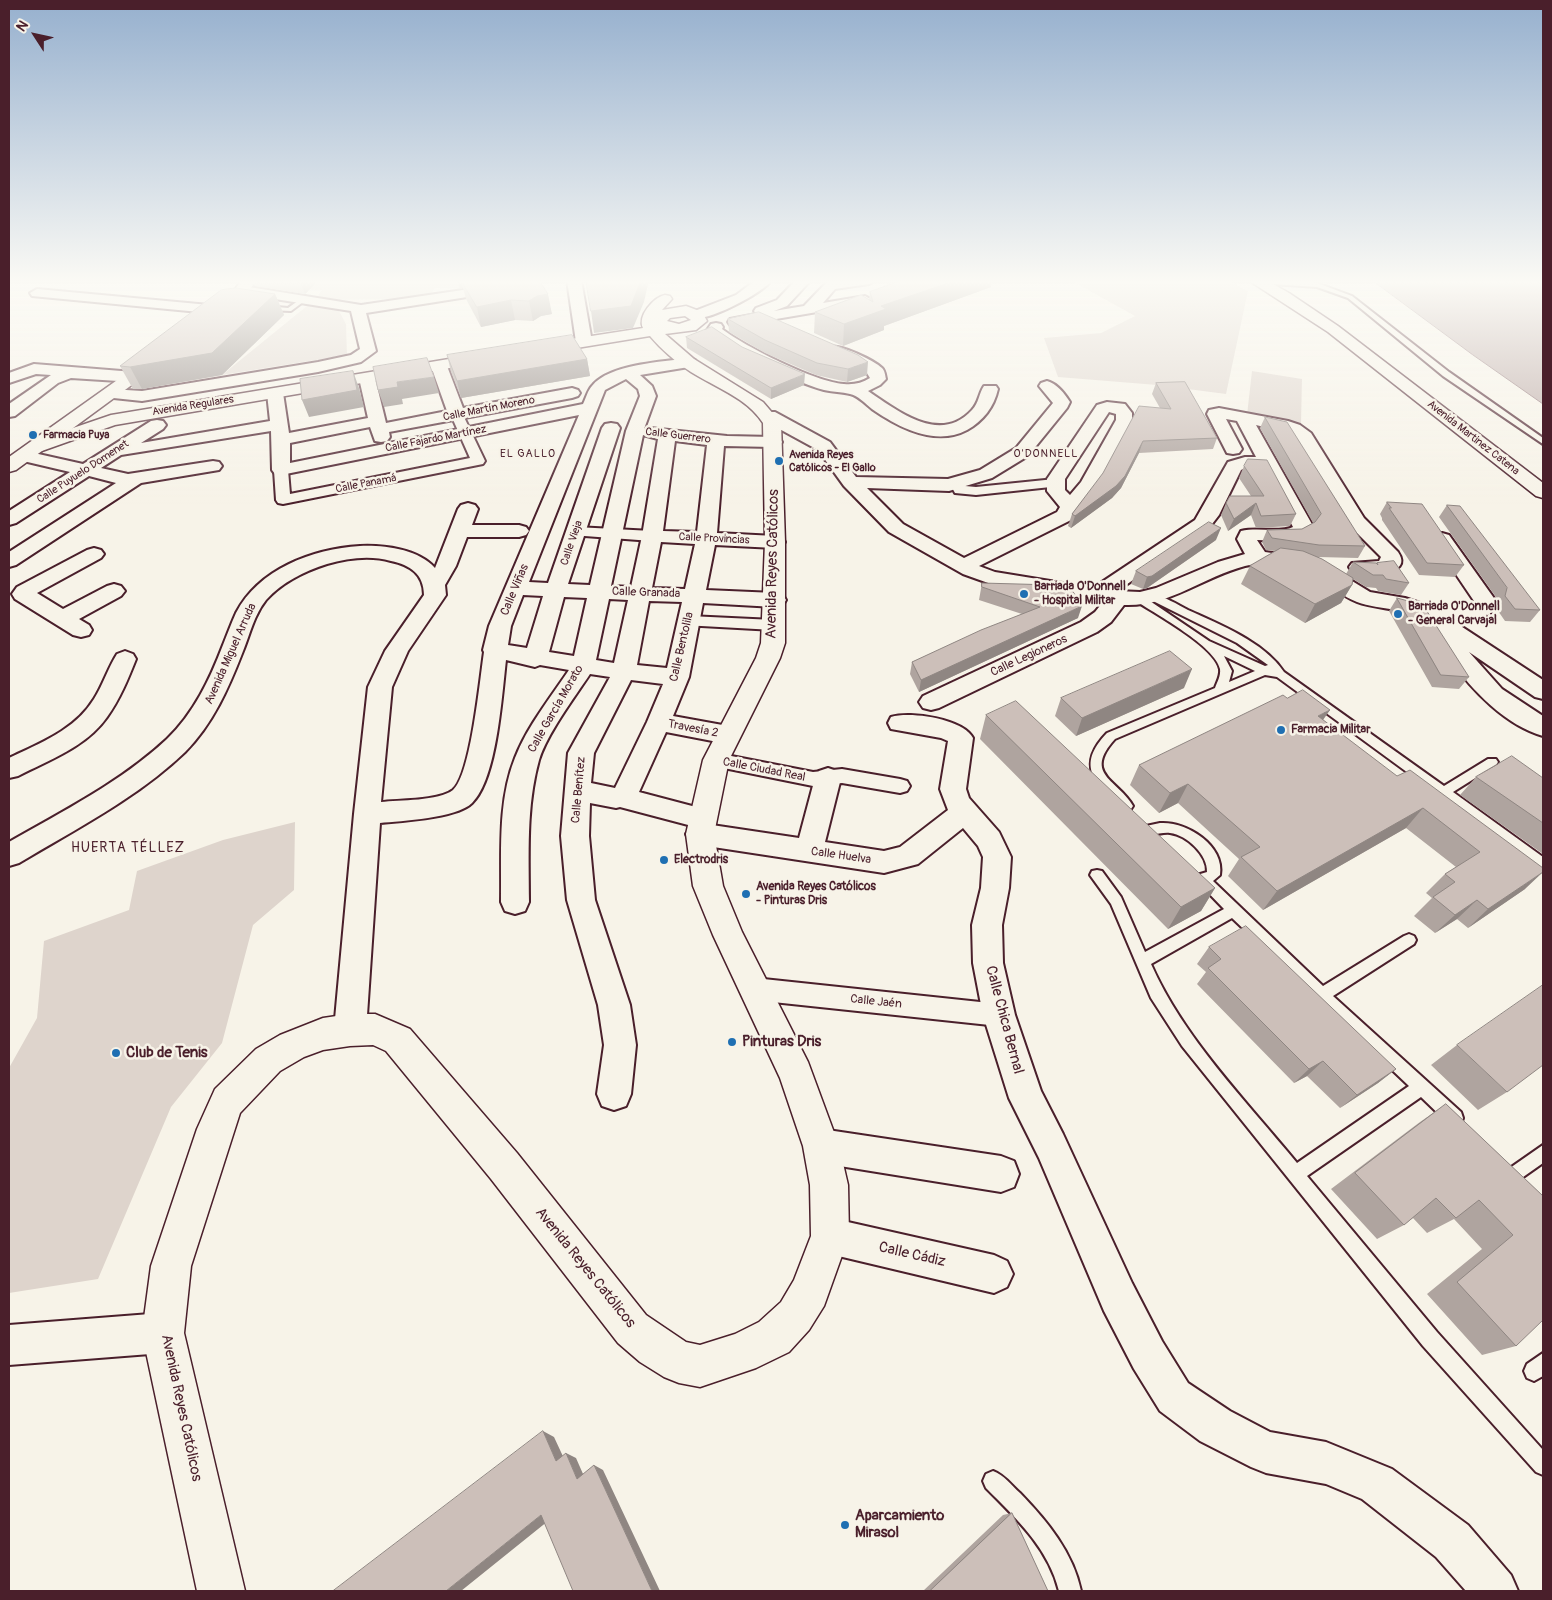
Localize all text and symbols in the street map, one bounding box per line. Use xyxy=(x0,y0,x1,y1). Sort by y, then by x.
north arrow xyxy=(10,10,60,60)
text: N xyxy=(13,17,32,35)
street label: Avenida Regulares xyxy=(151,393,235,419)
street label: Calle Martín Moreno xyxy=(442,394,536,424)
street label: Avenida Martinez Catena xyxy=(1424,398,1522,478)
street label: Calle Fajardo Martínez xyxy=(384,423,488,455)
street label: Calle Guerrero xyxy=(645,425,711,447)
place label: Farmacia Puya xyxy=(43,428,109,442)
marker: Farmacia Puya xyxy=(27,429,39,441)
street label: Calle Puyuelo Domenet xyxy=(35,437,131,507)
district label: EL GALLO xyxy=(499,447,557,461)
district label: O'DONNELL xyxy=(1012,447,1080,461)
place label: Avenida Reyes Católicos - El Gallo xyxy=(789,448,876,474)
marker: Avenida Reyes Católicos - El Gallo xyxy=(773,455,785,467)
street label: Calle Panamá xyxy=(335,472,397,496)
street label: Avenida Reyes Católicos xyxy=(763,489,783,639)
street label: Calle Vieja xyxy=(558,519,586,567)
street label: Calle Provincias xyxy=(678,531,750,547)
street label: Calle Viñas xyxy=(498,562,532,618)
place label: Barriada O'Donnell - Hospital Militar xyxy=(1034,580,1126,608)
street label: Calle Granada xyxy=(612,585,680,601)
marker: Barriada O'Donnell - Hospital Militar xyxy=(1018,588,1030,600)
place label: Barriada O'Donnell - General Carvajal xyxy=(1408,600,1500,628)
street label: Avenida Miguel Arruda xyxy=(202,601,260,707)
marker: Barriada O'Donnell - General Carvajal xyxy=(1392,608,1404,620)
street label: Calle Bentolila xyxy=(667,611,697,683)
street label: Calle Legioneros xyxy=(988,632,1070,680)
street label: Calle García Morato xyxy=(525,663,587,755)
street label: Travesía 2 xyxy=(667,717,719,741)
place label: Farmacia Militar xyxy=(1291,723,1370,737)
marker: Farmacia Militar xyxy=(1275,724,1287,736)
street label: Calle Ciudad Real xyxy=(721,755,807,785)
street label: Calle Benítez xyxy=(569,756,589,824)
district label: HUERTA TÉLLEZ xyxy=(69,840,187,856)
street label: Calle Huelva xyxy=(810,845,872,867)
place label: Electrodris xyxy=(674,853,728,867)
marker: Electrodris xyxy=(658,854,670,866)
place label: Avenida Reyes Católicos - Pinturas Dris xyxy=(756,880,876,908)
marker: Avenida Reyes Católicos - Pinturas Dris xyxy=(740,888,752,900)
street label: Calle Chica Bernal xyxy=(981,964,1027,1076)
street label: Calle Jaén xyxy=(850,992,902,1012)
place label: Pinturas Dris xyxy=(742,1033,821,1051)
marker: Pinturas Dris xyxy=(726,1036,738,1048)
place label: Club de Tenis xyxy=(126,1044,208,1062)
marker: Club de Tenis xyxy=(110,1047,122,1059)
street label: Avenida Reyes Católicos xyxy=(531,1204,639,1332)
street label: Calle Cádiz xyxy=(877,1239,947,1271)
street label: Avenida Reyes Católicos xyxy=(157,1333,205,1483)
place label: Aparcamiento Mirasol xyxy=(855,1507,944,1542)
marker: Aparcamiento Mirasol xyxy=(839,1519,851,1531)

